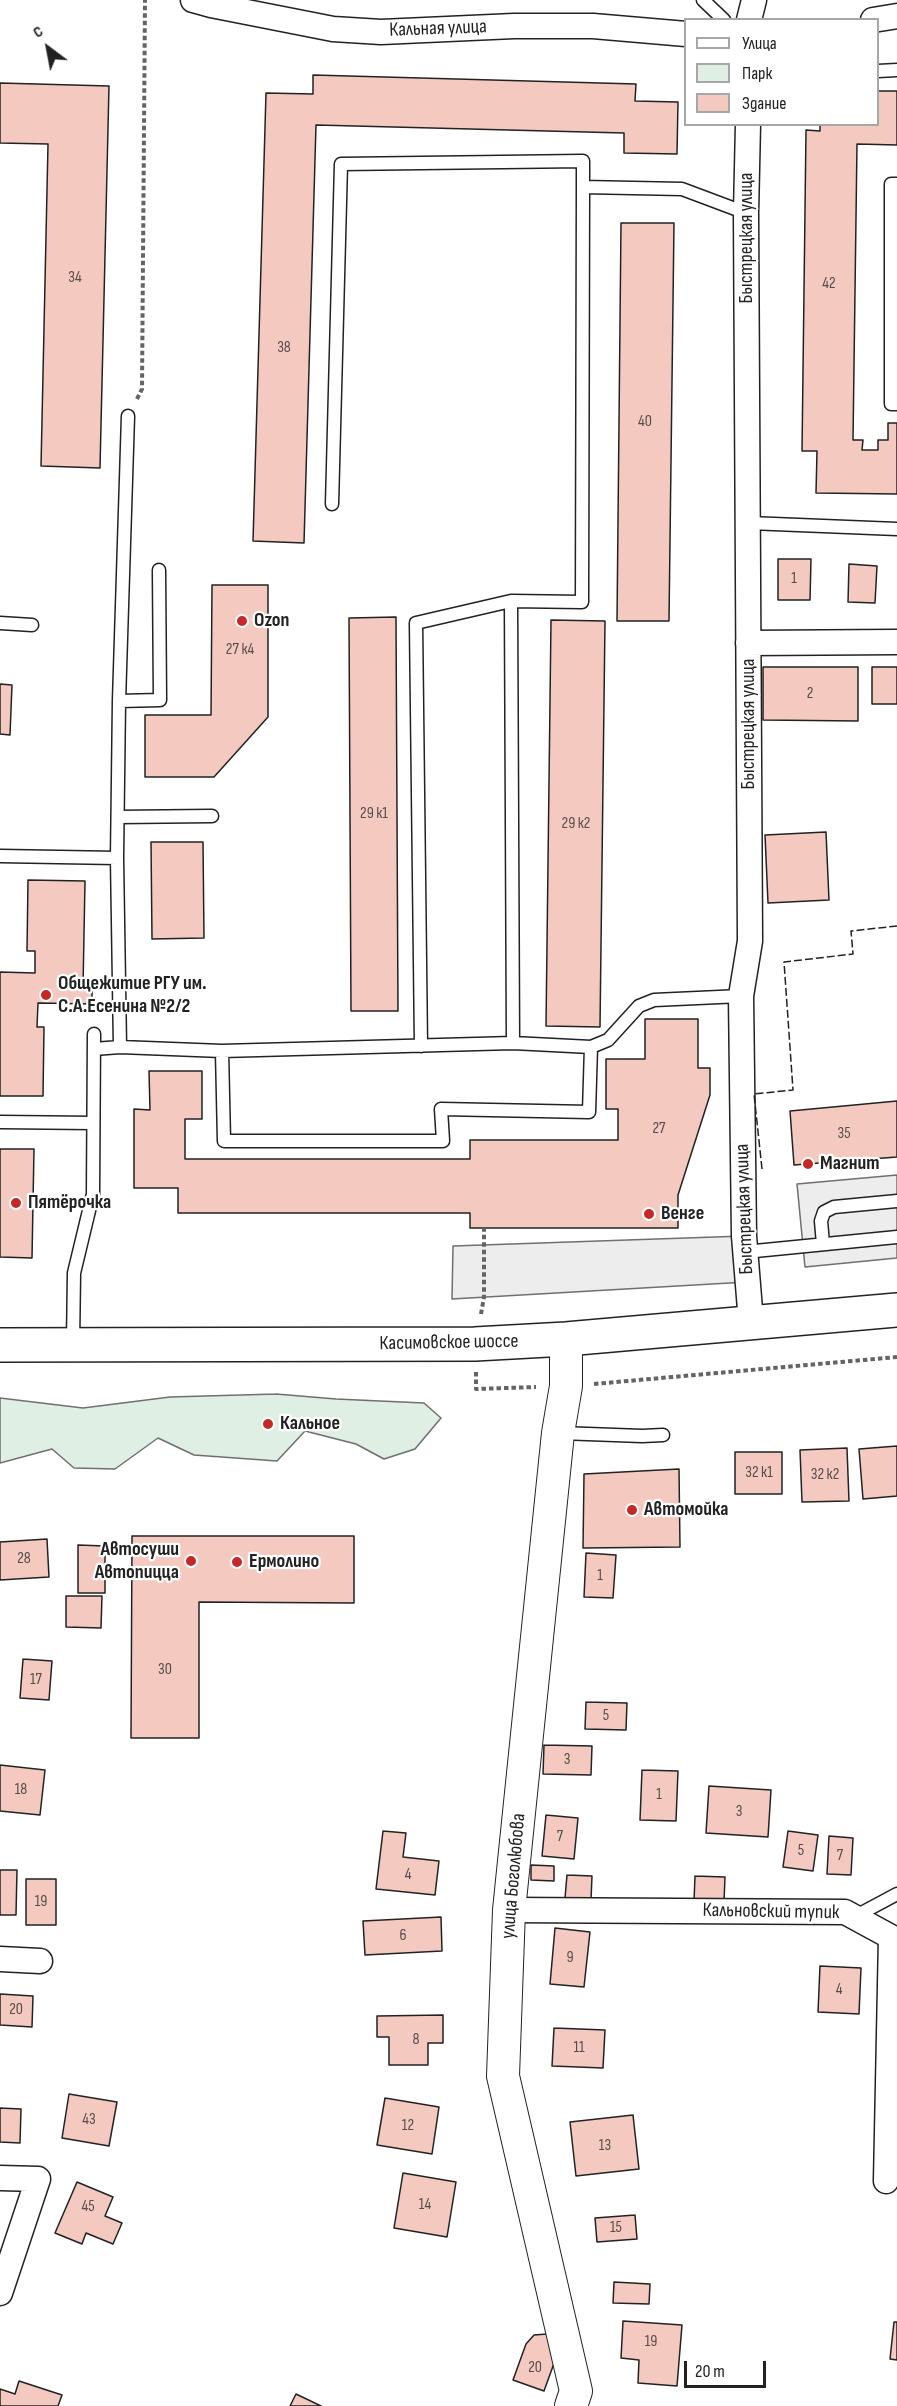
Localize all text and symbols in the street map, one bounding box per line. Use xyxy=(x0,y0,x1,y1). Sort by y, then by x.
street label: Кальная улица xyxy=(389,15,487,43)
north arrow xyxy=(18,18,78,78)
legend xyxy=(684,18,879,126)
text: С xyxy=(30,22,47,43)
text: Улица xyxy=(742,33,777,54)
text: Парк xyxy=(742,63,772,84)
text: Здание xyxy=(742,93,787,114)
street label: Быстрецкая улица xyxy=(735,173,759,303)
house number: 34 xyxy=(68,268,82,288)
house number: 42 xyxy=(822,274,836,294)
house number: 38 xyxy=(277,338,291,358)
house number: 40 xyxy=(638,412,652,432)
house number: 1 xyxy=(791,569,797,589)
place label: Ozon xyxy=(254,609,289,633)
marker: Ozon xyxy=(235,614,249,628)
house number: 27 к4 xyxy=(226,640,254,660)
street label: Быстрецкая улица xyxy=(737,659,761,789)
house number: 2 xyxy=(807,684,813,704)
house number: 29 к1 xyxy=(360,804,388,824)
house number: 29 к2 xyxy=(562,814,590,834)
place label: Общежитие РГУ им. С.А.Есенина №2/2 xyxy=(58,972,207,1019)
marker: Общежитие РГУ им. С.А.Есенина №2/2 xyxy=(39,988,53,1002)
house number: 27 xyxy=(652,1119,666,1139)
house number: 35 xyxy=(837,1124,851,1144)
street label: Быстрецкая улица xyxy=(731,1143,759,1275)
place label: Магнит xyxy=(820,1152,879,1176)
marker: Магнит xyxy=(801,1157,815,1171)
place label: Пятёрочка xyxy=(28,1191,111,1215)
marker: Пятёрочка xyxy=(9,1196,23,1210)
place label: Венге xyxy=(661,1202,704,1226)
marker: Венге xyxy=(642,1207,656,1221)
street label: Касимовское шоссе xyxy=(379,1330,519,1356)
place label: Кальное xyxy=(280,1412,340,1436)
marker: Кальное xyxy=(261,1417,275,1431)
house number: 32 к1 xyxy=(745,1463,773,1483)
house number: 32 к2 xyxy=(811,1465,839,1485)
place label: Автомойка xyxy=(644,1498,728,1522)
marker: Автомойка xyxy=(625,1503,639,1517)
place label: Автосуши Автопицца xyxy=(95,1538,179,1585)
house number: 28 xyxy=(17,1549,31,1569)
place label: Ермолино xyxy=(249,1550,319,1574)
marker: Автосуши Автопицца xyxy=(184,1554,198,1568)
marker: Ермолино xyxy=(230,1555,244,1569)
house number: 1 xyxy=(597,1566,603,1586)
house number: 30 xyxy=(158,1660,172,1680)
house number: 17 xyxy=(30,1670,42,1690)
house number: 5 xyxy=(603,1706,609,1726)
house number: 3 xyxy=(564,1750,570,1770)
house number: 18 xyxy=(15,1780,27,1800)
house number: 1 xyxy=(656,1785,662,1805)
house number: 3 xyxy=(736,1802,742,1822)
street label: улица Боголюбова xyxy=(497,1812,531,1940)
house number: 7 xyxy=(557,1827,563,1847)
house number: 5 xyxy=(798,1841,804,1861)
house number: 7 xyxy=(837,1846,843,1866)
house number: 4 xyxy=(405,1865,411,1885)
house number: 19 xyxy=(35,1892,47,1912)
street label: Кальновский тупик xyxy=(702,1899,840,1925)
house number: 6 xyxy=(399,1926,407,1946)
house number: 9 xyxy=(566,1948,574,1968)
house number: 4 xyxy=(836,1980,842,2000)
house number: 20 xyxy=(9,2000,23,2020)
house number: 8 xyxy=(412,2030,420,2050)
house number: 11 xyxy=(573,2038,585,2058)
house number: 43 xyxy=(82,2110,96,2130)
house number: 12 xyxy=(402,2116,414,2136)
house number: 13 xyxy=(599,2136,611,2156)
house number: 14 xyxy=(419,2195,431,2215)
house number: 45 xyxy=(81,2197,95,2217)
house number: 15 xyxy=(610,2218,622,2238)
house number: 19 xyxy=(645,2332,657,2352)
scale bar xyxy=(687,2349,770,2387)
house number: 20 xyxy=(528,2358,542,2378)
text: 20 m xyxy=(695,2361,725,2382)

